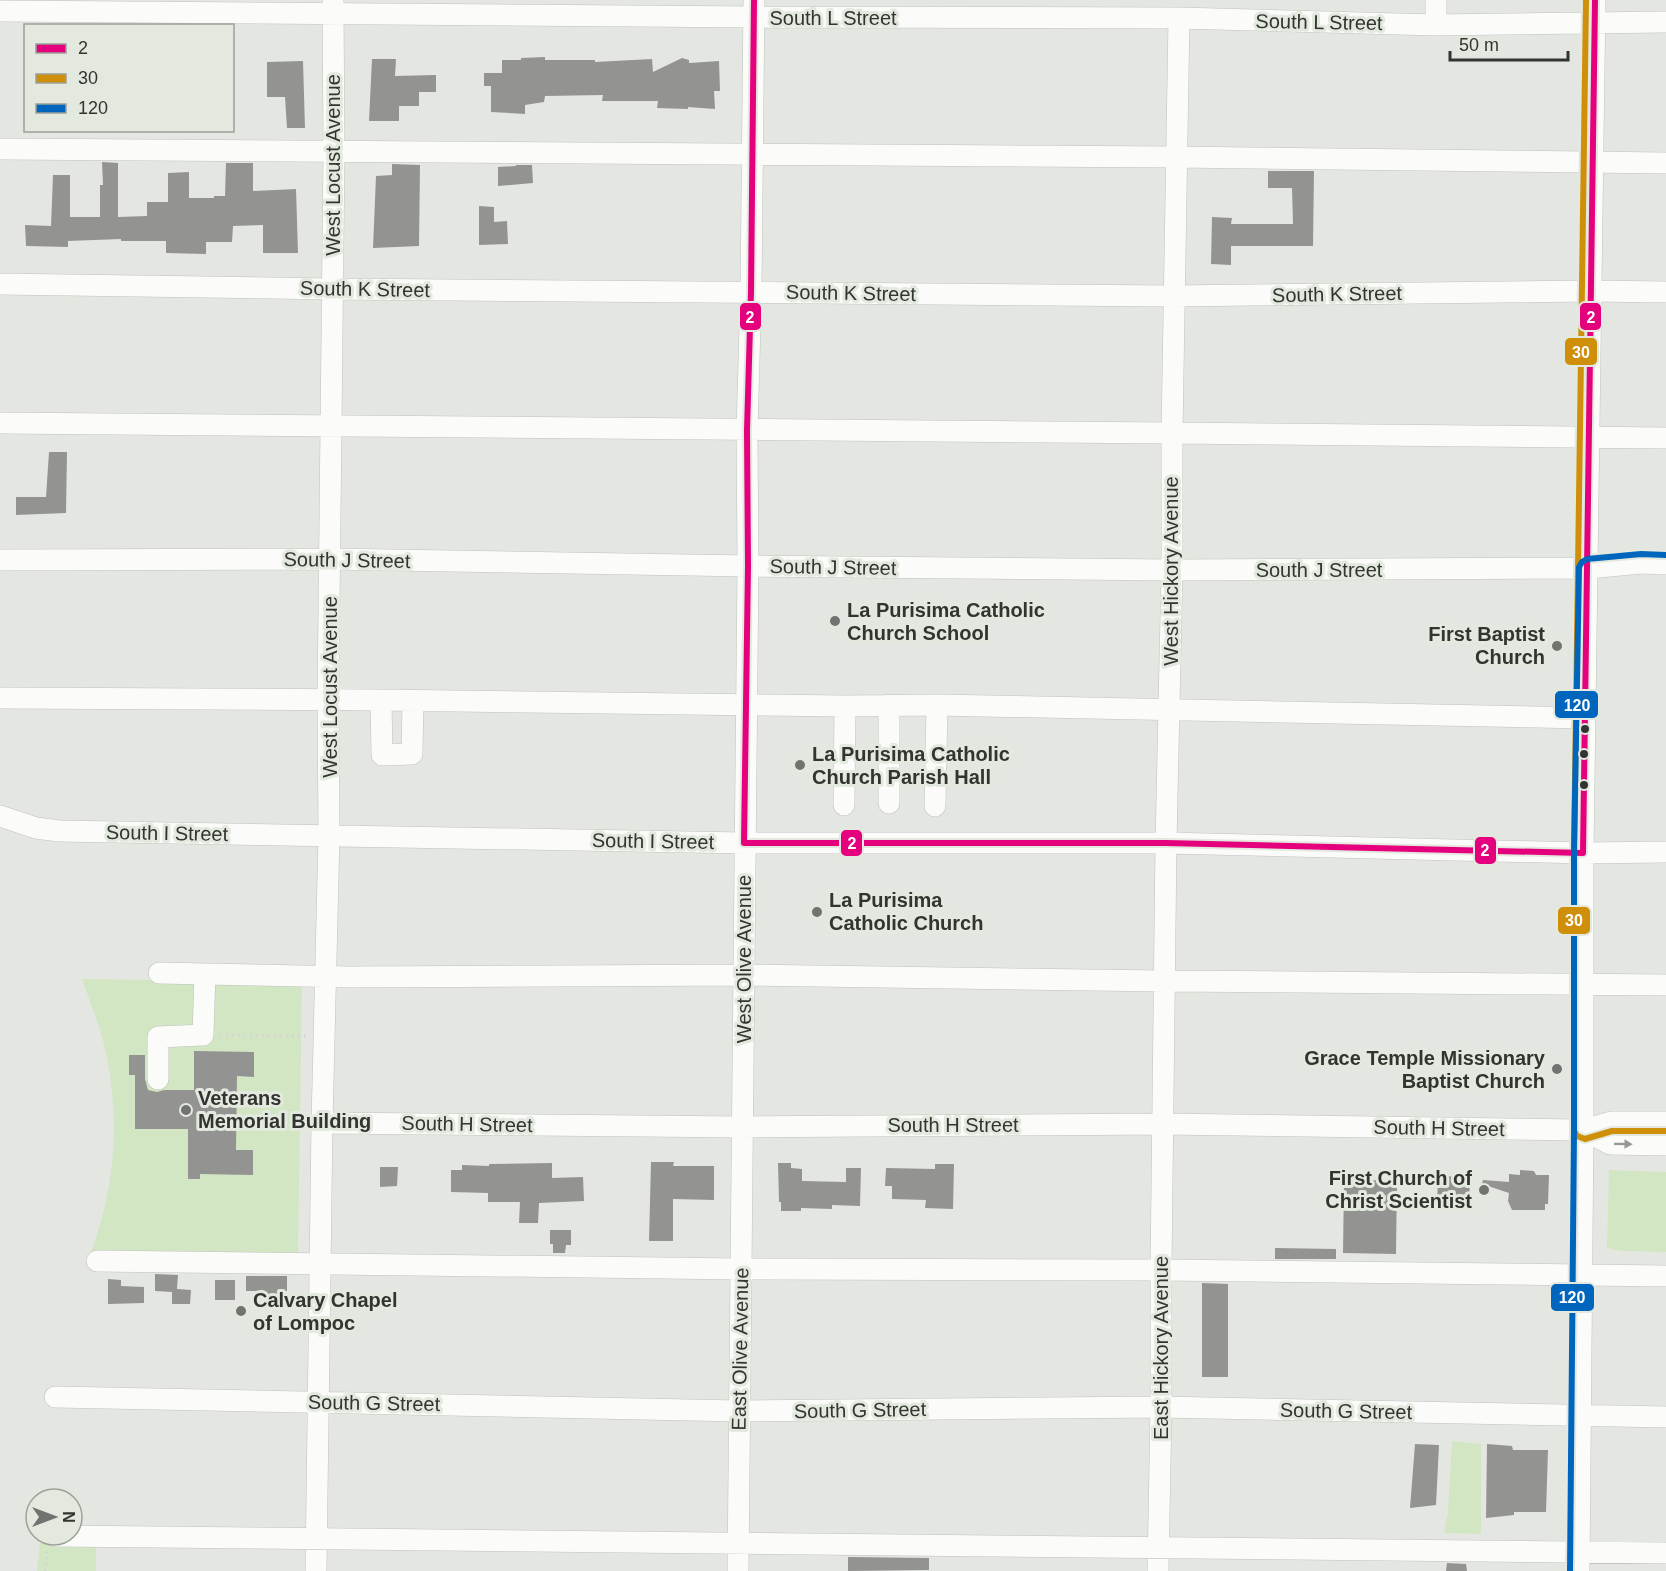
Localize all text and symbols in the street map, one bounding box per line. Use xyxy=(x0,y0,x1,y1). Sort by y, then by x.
street label: South L Street xyxy=(769,7,897,29)
street label: South L Street xyxy=(1255,10,1383,34)
legend xyxy=(24,24,234,132)
scale bar xyxy=(1450,24,1568,62)
text: 50 m xyxy=(1459,35,1499,55)
text: 2 xyxy=(78,38,88,58)
text: 30 xyxy=(78,68,98,88)
street label: West Locust Avenue xyxy=(322,74,344,256)
text: 120 xyxy=(78,98,108,118)
street label: South K Street xyxy=(300,277,431,301)
street label: South K Street xyxy=(786,281,917,305)
street label: South K Street xyxy=(1272,282,1403,306)
line badge: 2 xyxy=(739,302,762,331)
line badge: 2 xyxy=(1579,302,1602,331)
text: 2 xyxy=(746,309,755,326)
text: 2 xyxy=(1587,309,1596,326)
line badge: 30 xyxy=(1564,337,1598,366)
text: 30 xyxy=(1572,344,1590,361)
street label: West Hickory Avenue xyxy=(1160,476,1182,666)
street label: South J Street xyxy=(283,548,411,572)
street label: South J Street xyxy=(769,555,897,579)
street label: South J Street xyxy=(1256,559,1383,581)
street label: West Locust Avenue xyxy=(319,596,341,778)
place label: La Purisima Catholic Church School xyxy=(847,599,1045,644)
marker: La Purisima Catholic Church School xyxy=(828,614,842,628)
place label: First Baptist Church xyxy=(1428,623,1545,668)
marker: First Baptist Church xyxy=(1550,639,1564,653)
line badge: 120 xyxy=(1554,690,1599,719)
text: 120 xyxy=(1564,697,1590,714)
unlabelled marker xyxy=(1579,723,1591,735)
place label: La Purisima Catholic Church Parish Hall xyxy=(812,743,1010,788)
unlabelled marker xyxy=(1578,748,1590,760)
marker: La Purisima Catholic Church Parish Hall xyxy=(793,758,807,772)
unlabelled marker xyxy=(1578,779,1590,791)
street label: South I Street xyxy=(106,821,229,845)
street label: South I Street xyxy=(592,829,715,853)
line badge: 2 xyxy=(840,829,863,857)
text: 2 xyxy=(848,835,857,852)
line badge: 2 xyxy=(1474,836,1497,865)
text: 2 xyxy=(1481,842,1490,859)
street label: West Olive Avenue xyxy=(733,875,755,1043)
place label: La Purisima Catholic Church xyxy=(829,889,983,934)
marker: La Purisima Catholic Church xyxy=(810,905,824,919)
line badge: 30 xyxy=(1557,906,1591,935)
text: 30 xyxy=(1565,912,1583,929)
place label: Grace Temple Missionary Baptist Church xyxy=(1304,1047,1546,1092)
marker: Grace Temple Missionary Baptist Church xyxy=(1550,1062,1564,1076)
place label: Veterans Memorial Building xyxy=(198,1087,371,1132)
marker: Veterans Memorial Building xyxy=(179,1103,193,1117)
street label: South H Street xyxy=(401,1112,533,1136)
street label: South H Street xyxy=(887,1114,1019,1136)
street label: South H Street xyxy=(1373,1116,1505,1140)
one-way arrow xyxy=(1613,1139,1632,1149)
place label: First Church of Christ Scientist xyxy=(1325,1167,1472,1212)
marker: First Church of Christ Scientist xyxy=(1477,1183,1491,1197)
street label: East Hickory Avenue xyxy=(1150,1256,1172,1440)
street label: East Olive Avenue xyxy=(728,1267,752,1431)
line badge: 120 xyxy=(1550,1283,1595,1312)
place label: Calvary Chapel of Lompoc xyxy=(253,1289,398,1334)
text: 120 xyxy=(1559,1289,1585,1306)
marker: Calvary Chapel of Lompoc xyxy=(234,1304,248,1318)
street label: South G Street xyxy=(308,1391,441,1415)
street label: South G Street xyxy=(794,1398,927,1422)
street label: South G Street xyxy=(1280,1399,1413,1423)
north arrow xyxy=(24,1487,84,1547)
text: N xyxy=(60,1511,77,1523)

